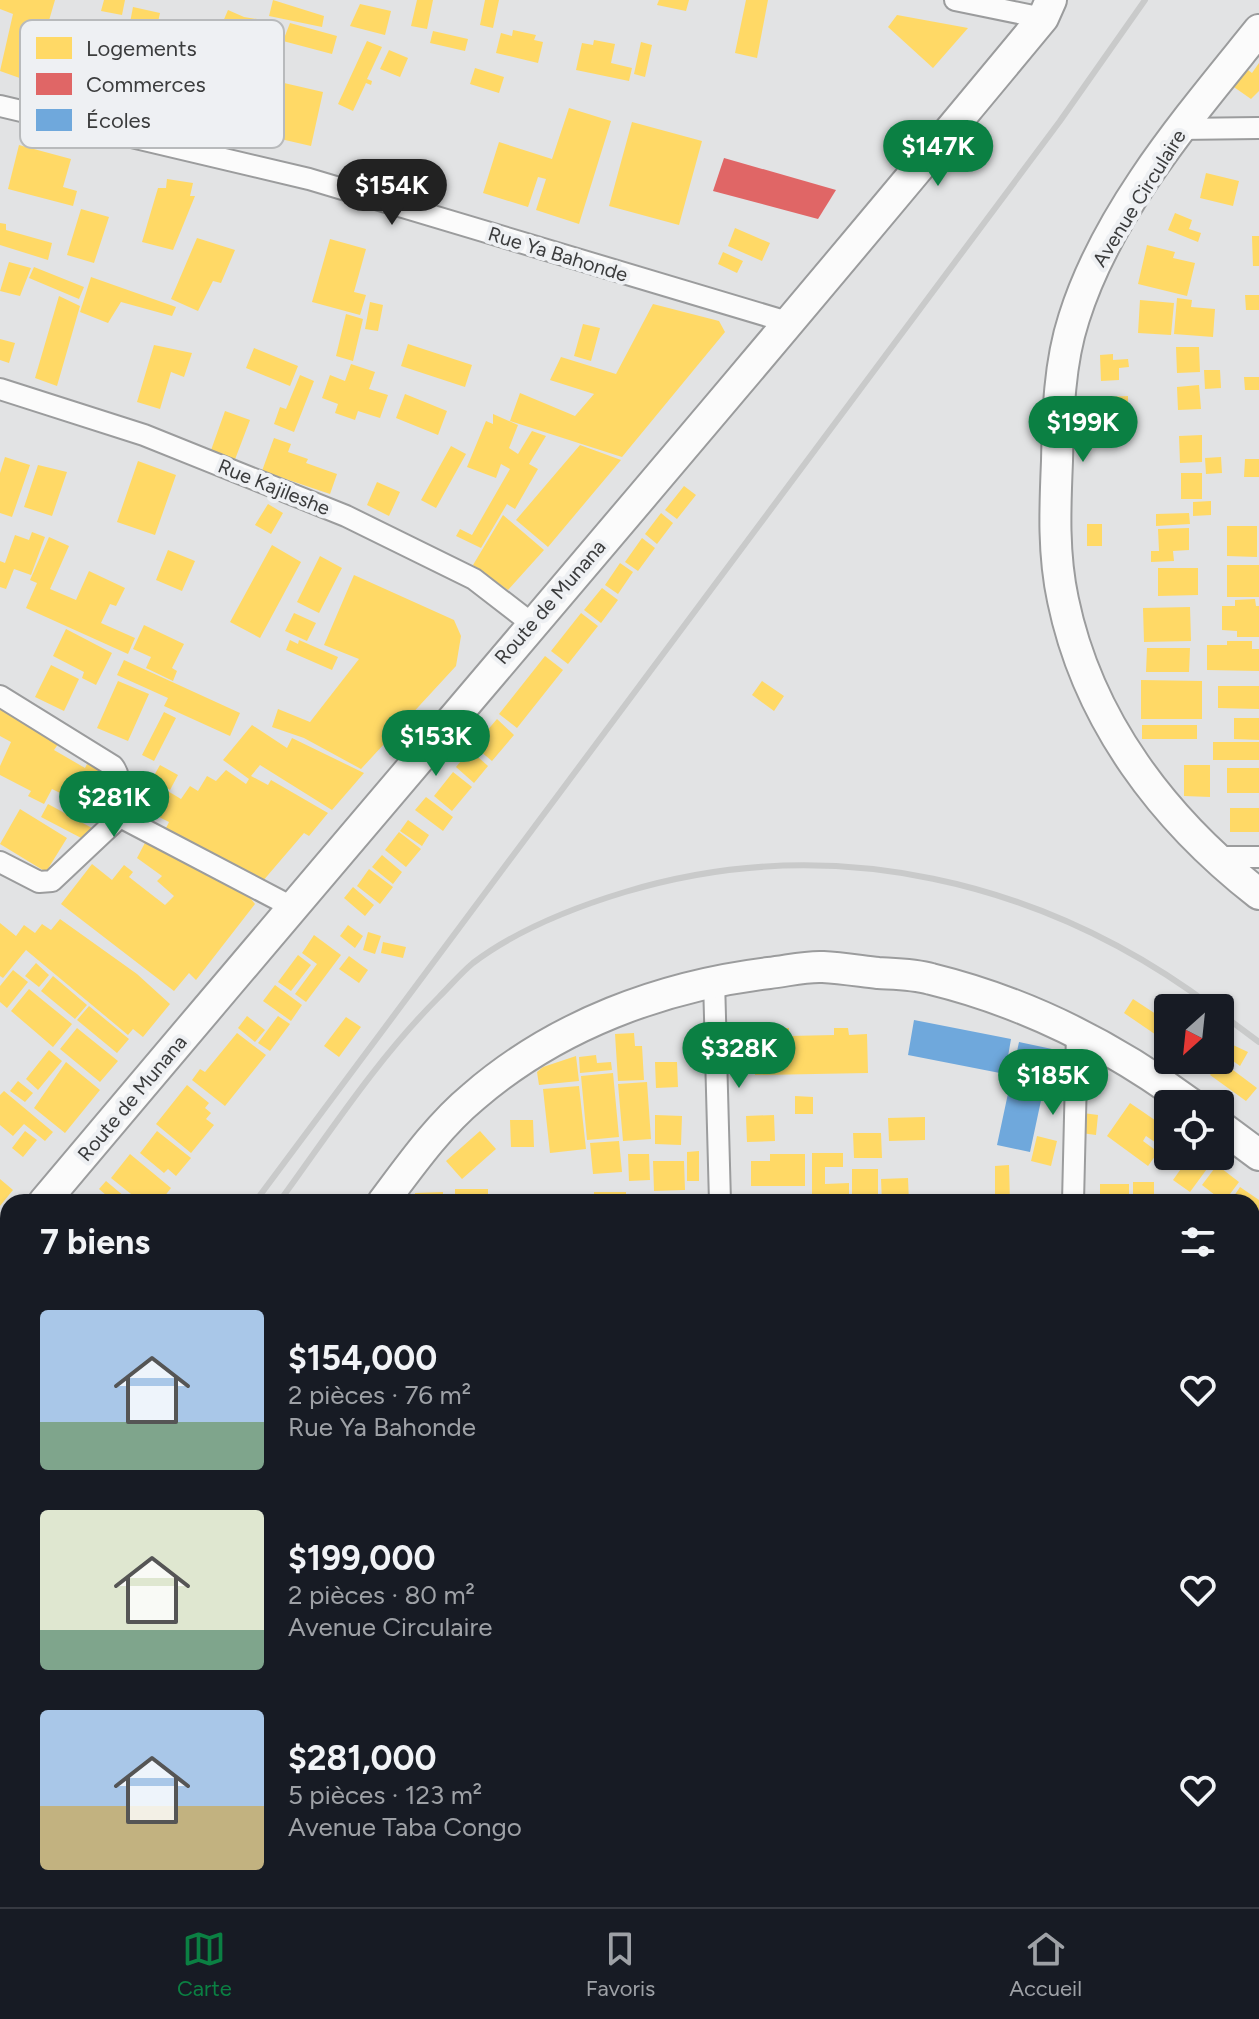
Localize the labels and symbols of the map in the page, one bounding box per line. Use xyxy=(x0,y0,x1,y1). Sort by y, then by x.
legend xyxy=(20,20,284,148)
text: Logements xyxy=(86,35,197,62)
text: Commerces xyxy=(86,71,206,98)
text: Écoles xyxy=(86,107,151,134)
pin: $147K xyxy=(882,120,994,188)
street label: Avenue Circulaire xyxy=(1087,125,1191,271)
pin: $154K xyxy=(336,159,448,227)
street label: Rue Ya Bahonde xyxy=(485,221,631,287)
pin: $199K xyxy=(1027,396,1139,464)
street label: Rue Kajileshe xyxy=(215,454,334,520)
street label: Route de Munana xyxy=(489,535,611,669)
pin: $153K xyxy=(380,710,492,778)
pin: $281K xyxy=(58,771,170,839)
north arrow xyxy=(1154,994,1234,1074)
pin: $328K xyxy=(683,1022,795,1090)
street label: Route de Munana xyxy=(72,1030,192,1166)
pin: $185K xyxy=(997,1049,1109,1117)

